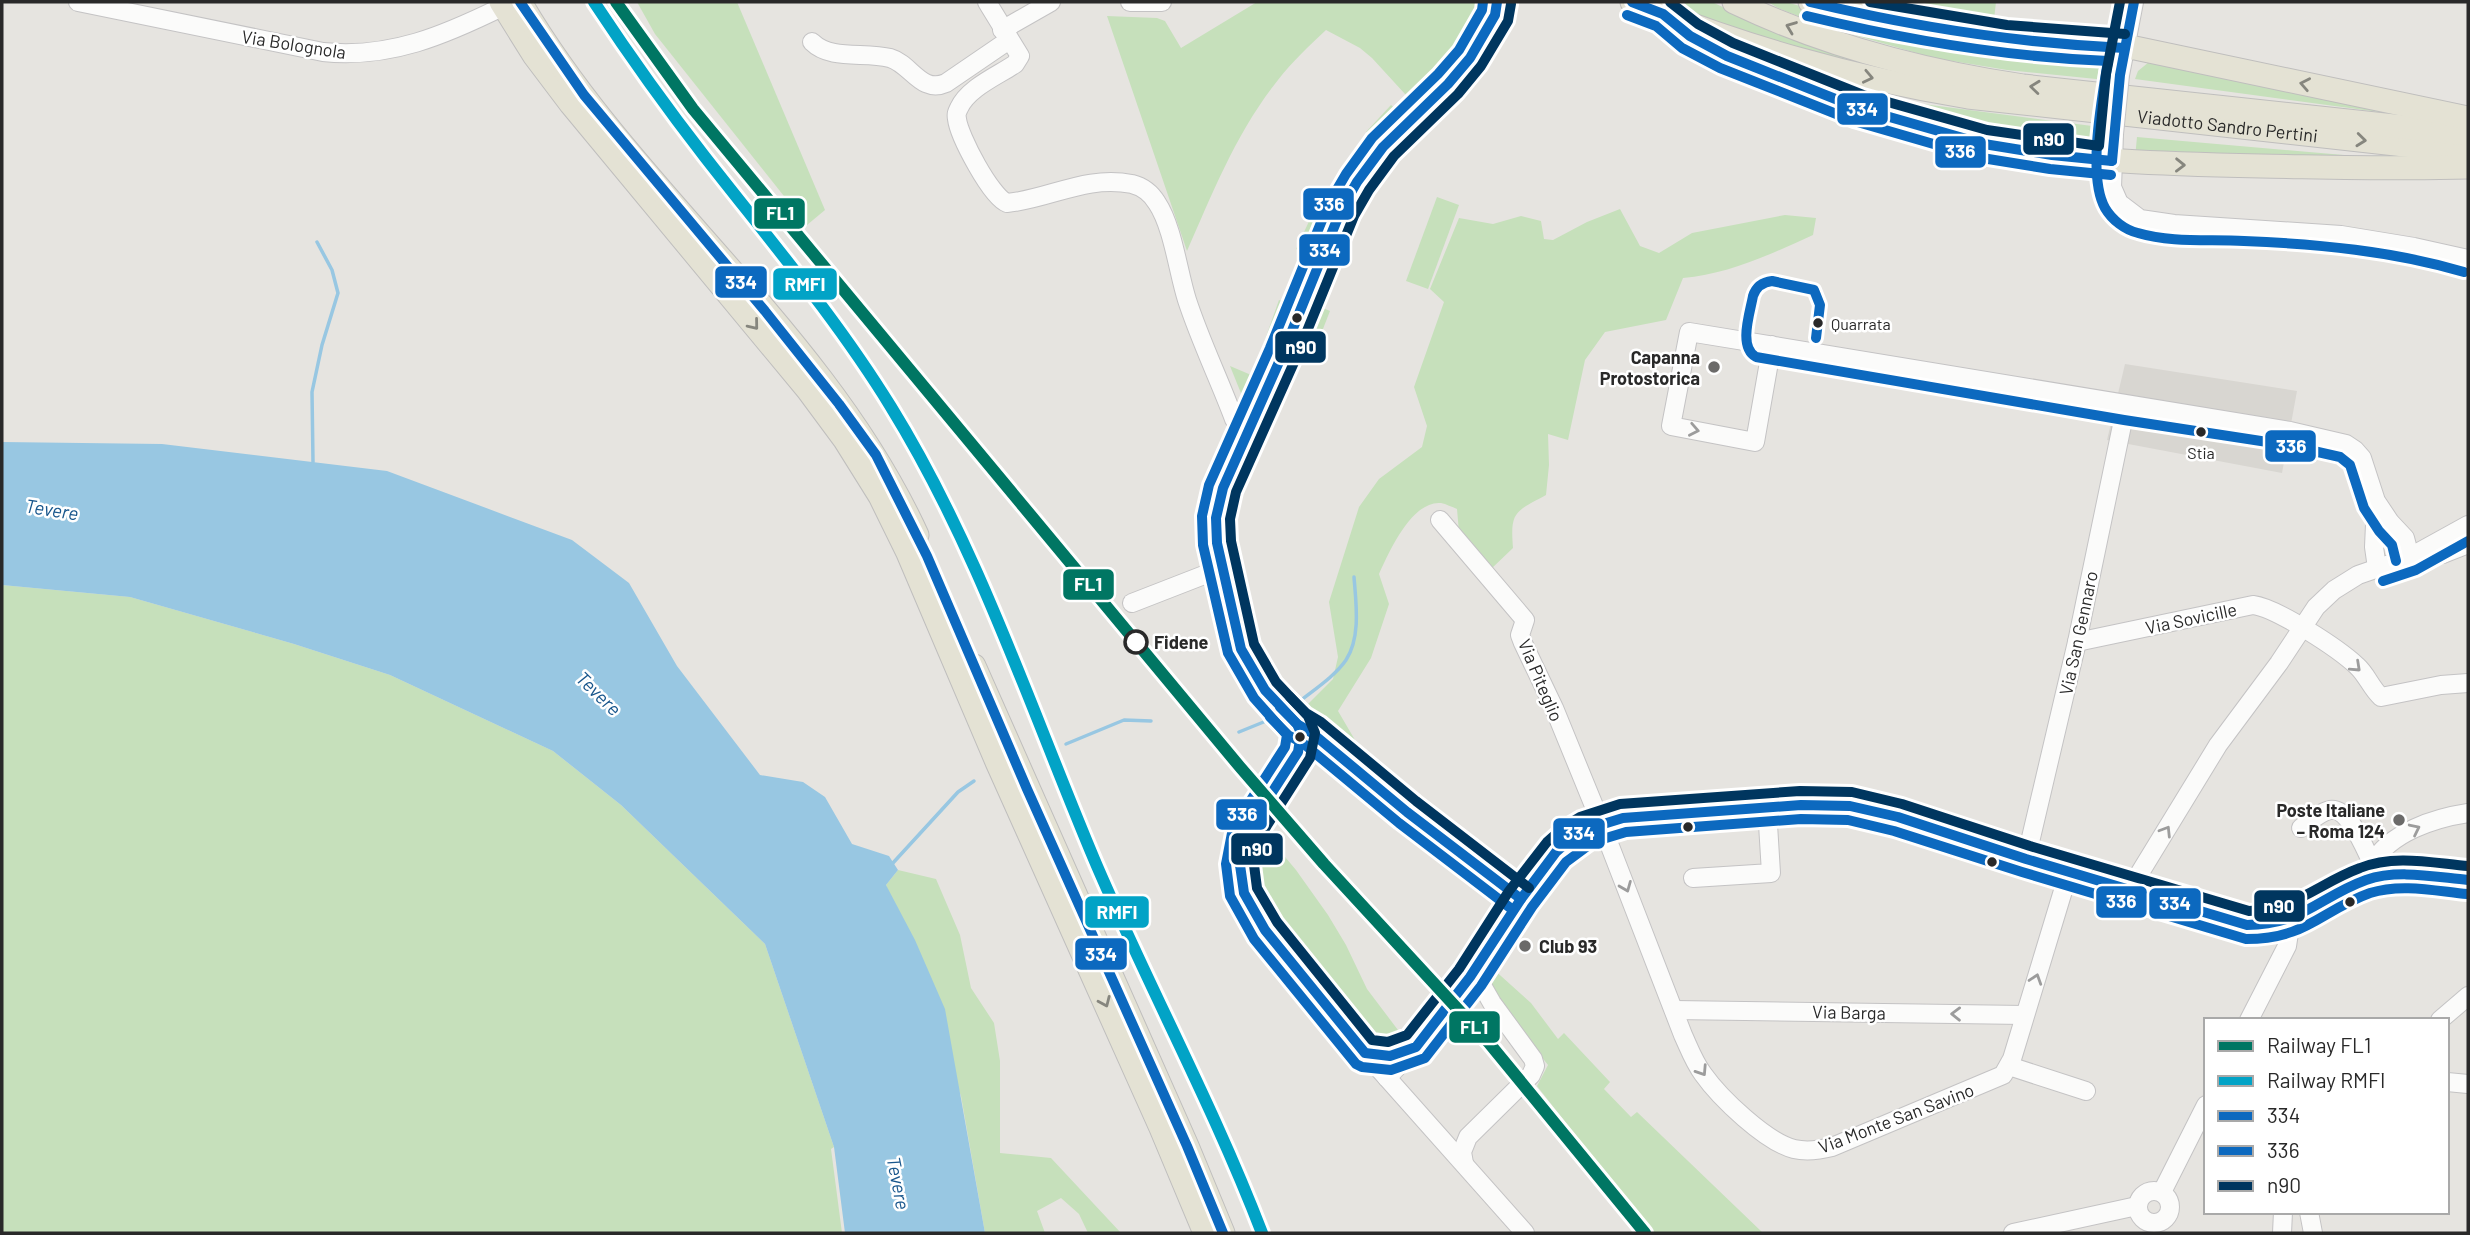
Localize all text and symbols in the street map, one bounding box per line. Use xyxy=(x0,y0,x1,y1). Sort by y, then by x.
one-way arrow xyxy=(1786,21,1798,35)
street label: Via Bolognola xyxy=(240,25,348,63)
one-way arrow xyxy=(1862,69,1874,84)
one-way arrow xyxy=(2299,77,2311,92)
one-way arrow xyxy=(2029,80,2041,95)
line badge: 334 xyxy=(1836,92,1889,126)
text: 334 xyxy=(1846,97,1878,120)
street label: Viadotto Sandro Pertini xyxy=(2136,105,2319,146)
line badge: n90 xyxy=(2022,122,2075,156)
text: n90 xyxy=(2033,127,2065,150)
one-way arrow xyxy=(2355,133,2366,148)
line badge: 336 xyxy=(1934,135,1987,169)
text: 336 xyxy=(1945,139,1975,162)
one-way arrow xyxy=(2175,157,2186,173)
line badge: 336 xyxy=(1302,187,1355,221)
text: 336 xyxy=(1314,192,1344,215)
line badge: FL1 xyxy=(753,197,806,230)
text: FL1 xyxy=(766,201,794,224)
line badge: 334 xyxy=(1298,233,1351,267)
text: 334 xyxy=(1309,238,1341,261)
line badge: 334 xyxy=(714,265,768,299)
line badge: RMFI xyxy=(772,267,838,301)
text: 334 xyxy=(725,270,757,293)
text: RMFI xyxy=(785,272,825,295)
unlabelled marker xyxy=(1290,311,1304,325)
place label: Quarrata xyxy=(1831,314,1891,333)
marker: Quarrata xyxy=(1811,316,1825,330)
one-way arrow xyxy=(746,317,759,330)
line badge: n90 xyxy=(1274,330,1327,364)
text: n90 xyxy=(1285,335,1317,358)
place label: Capanna Protostorica xyxy=(1600,346,1700,389)
marker: Capanna Protostorica xyxy=(1706,359,1722,375)
one-way arrow xyxy=(1688,422,1700,437)
marker: Stia xyxy=(2194,425,2208,439)
line badge: 336 xyxy=(2264,429,2317,463)
text: 336 xyxy=(2276,434,2306,457)
place label: Stia xyxy=(2187,443,2215,462)
water label: Tevere xyxy=(24,493,80,525)
line badge: FL1 xyxy=(1062,568,1115,601)
street label: Via San Gennaro xyxy=(2054,569,2102,697)
text: FL1 xyxy=(1074,572,1102,595)
street label: Via Sovicille xyxy=(2143,598,2239,638)
marker: Fidene xyxy=(1124,630,1148,654)
place label: Fidene xyxy=(1154,631,1208,653)
street label: Via Piteglio xyxy=(1514,636,1568,724)
one-way arrow xyxy=(2348,659,2361,671)
water label: Tevere xyxy=(572,666,626,720)
unlabelled marker xyxy=(1293,730,1307,744)
line badge: 336 xyxy=(1215,798,1268,831)
place label: Poste Italiane – Roma 124 xyxy=(2276,799,2385,842)
text: 336 xyxy=(1227,802,1257,825)
marker: Poste Italiane – Roma 124 xyxy=(2391,812,2407,828)
line badge: 334 xyxy=(1552,817,1606,850)
unlabelled marker xyxy=(1681,820,1695,834)
text: 334 xyxy=(1563,821,1595,844)
one-way arrow xyxy=(2408,824,2420,838)
one-way arrow xyxy=(2158,826,2171,839)
line badge: n90 xyxy=(1230,832,1284,866)
text: n90 xyxy=(1241,837,1273,860)
unlabelled marker xyxy=(1985,855,1999,869)
one-way arrow xyxy=(1617,880,1631,892)
line badge: 336 xyxy=(2095,885,2148,919)
line badge: 334 xyxy=(2148,887,2202,920)
text: 336 xyxy=(2106,889,2136,912)
line badge: n90 xyxy=(2253,889,2306,923)
text: 334 xyxy=(2159,891,2191,914)
text: n90 xyxy=(2263,894,2295,917)
line badge: RMFI xyxy=(1084,895,1150,929)
unlabelled marker xyxy=(2343,895,2357,909)
text: RMFI xyxy=(1097,900,1137,923)
place label: Club 93 xyxy=(1539,935,1597,957)
line badge: 334 xyxy=(1074,937,1128,971)
marker: Club 93 xyxy=(1517,938,1533,954)
text: 334 xyxy=(1085,942,1117,965)
one-way arrow xyxy=(2028,974,2042,986)
one-way arrow xyxy=(1097,995,1111,1007)
street label: Via Barga xyxy=(1812,1000,1886,1024)
one-way arrow xyxy=(1950,1006,1961,1021)
line badge: FL1 xyxy=(1448,1010,1501,1044)
text: FL1 xyxy=(1460,1015,1488,1038)
legend xyxy=(2204,1018,2449,1214)
text: Railway FL1 xyxy=(2267,1032,2371,1057)
one-way arrow xyxy=(1694,1064,1707,1077)
text: Railway RMFI xyxy=(2267,1067,2385,1092)
street label: Via Monte San Savino xyxy=(1815,1078,1977,1158)
text: 334 xyxy=(2267,1102,2300,1127)
text: 336 xyxy=(2267,1137,2299,1162)
water label: Tevere xyxy=(883,1155,915,1212)
text: n90 xyxy=(2267,1172,2301,1197)

